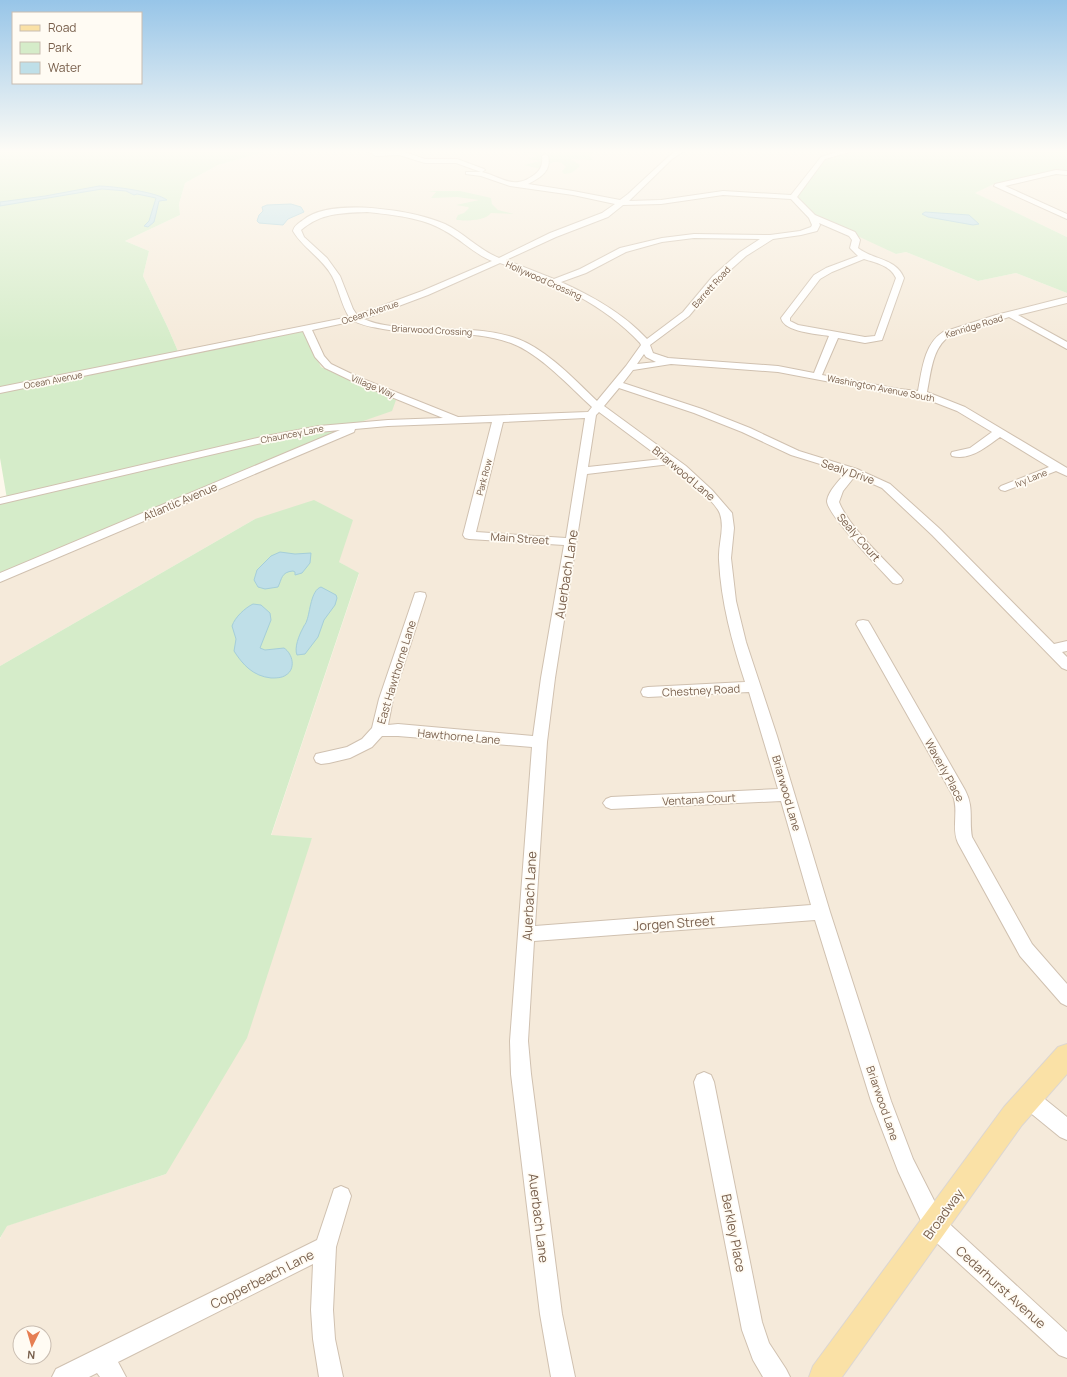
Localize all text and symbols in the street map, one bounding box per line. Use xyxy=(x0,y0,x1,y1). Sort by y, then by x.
legend xyxy=(12,12,142,84)
text: Road xyxy=(48,19,76,36)
text: Park xyxy=(48,39,73,56)
text: Water xyxy=(48,59,82,76)
street label: Hollywood Crossing xyxy=(504,257,584,303)
street label: Barrett Road xyxy=(689,263,733,311)
street label: Ocean Avenue xyxy=(340,297,400,327)
street label: Kenridge Road xyxy=(943,311,1005,341)
street label: Briarwood Crossing xyxy=(391,321,473,339)
street label: Ocean Avenue xyxy=(23,368,83,392)
street label: Village Way xyxy=(349,371,397,401)
street label: Washington Avenue South xyxy=(826,371,936,405)
street label: Chauncey Lane xyxy=(259,421,325,447)
street label: Briarwood Lane xyxy=(649,442,719,504)
street label: Sealy Drive xyxy=(819,455,877,487)
street label: Park Row xyxy=(473,457,495,497)
street label: Ivy Lane xyxy=(1013,466,1049,490)
street label: Atlantic Avenue xyxy=(141,478,220,523)
street label: Sealy Court xyxy=(834,510,884,564)
street label: Main Street xyxy=(490,528,550,548)
street label: Auerbach Lane xyxy=(550,528,582,620)
street label: East Hawthorne Lane xyxy=(373,618,419,726)
street label: Chestney Road xyxy=(662,680,740,700)
street label: Hawthorne Lane xyxy=(417,725,502,747)
street label: Waverly Place xyxy=(922,736,969,805)
street label: Briarwood Lane xyxy=(769,753,805,833)
street label: Ventana Court xyxy=(662,790,736,808)
street label: Auerbach Lane xyxy=(518,850,540,941)
street label: Jorgen Street xyxy=(633,911,715,935)
street label: Briarwood Lane xyxy=(863,1064,903,1143)
street label: Auerbach Lane xyxy=(525,1172,553,1264)
street label: Broadway xyxy=(919,1185,968,1243)
street label: Berkley Place xyxy=(718,1192,750,1274)
street label: Cedarhurst Avenue xyxy=(952,1242,1050,1333)
street label: Copperbeach Lane xyxy=(207,1245,317,1313)
north arrow xyxy=(12,1325,52,1365)
text: N xyxy=(26,1348,36,1363)

